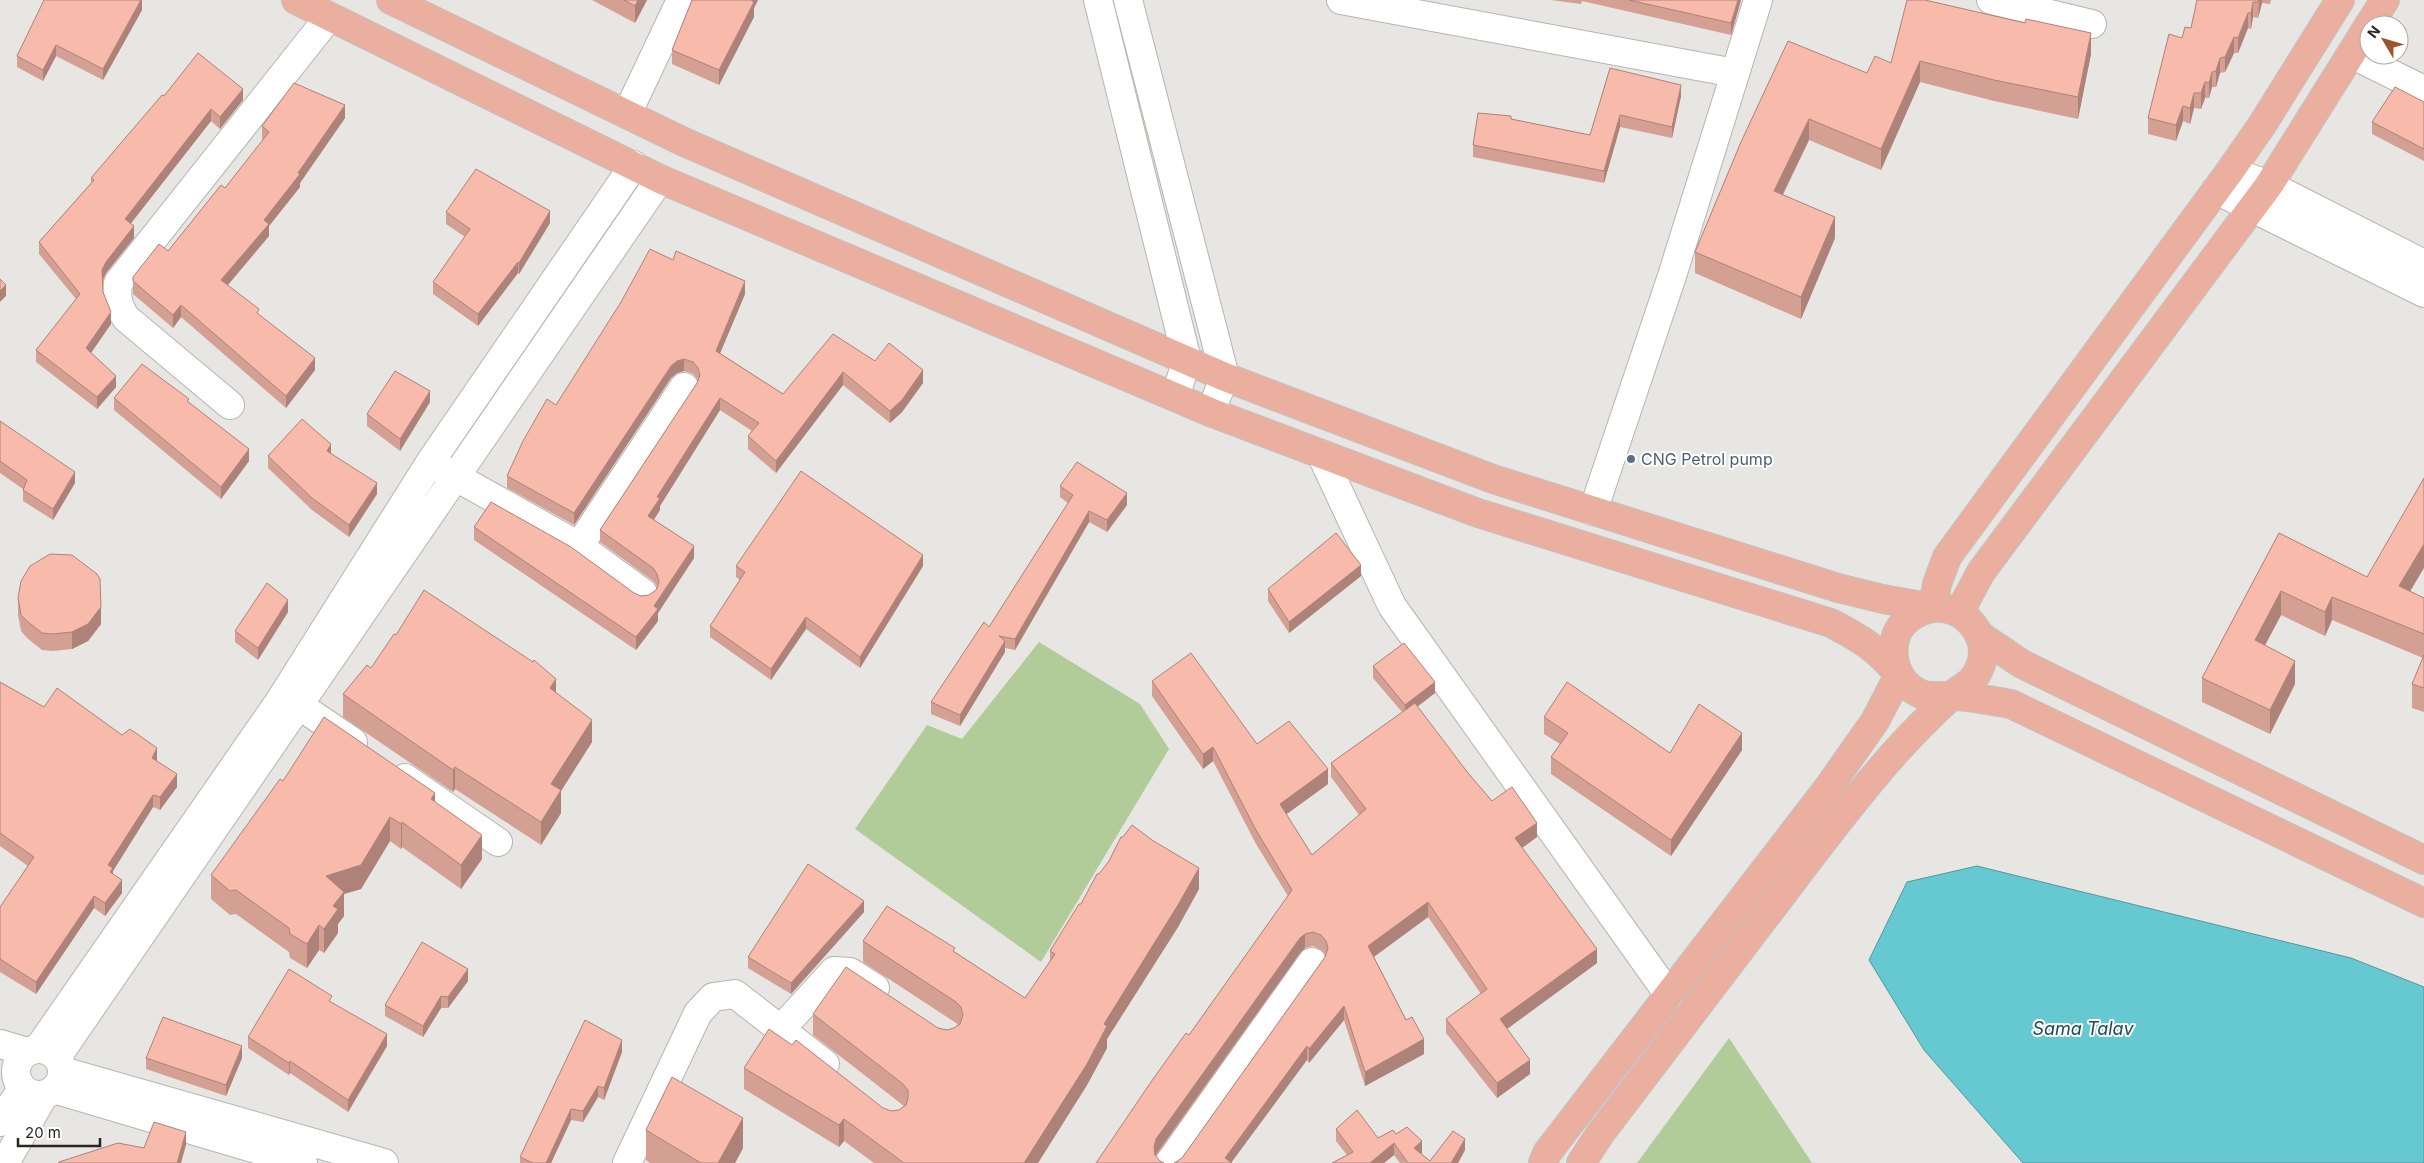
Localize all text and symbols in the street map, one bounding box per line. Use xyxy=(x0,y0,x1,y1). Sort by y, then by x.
north arrow xyxy=(2359,15,2409,65)
text: N xyxy=(2363,22,2383,41)
place label: CNG Petrol pump xyxy=(1641,449,1773,469)
marker: CNG Petrol pump xyxy=(1625,453,1637,465)
water label: Sama Talav xyxy=(2033,1018,2134,1039)
scale bar xyxy=(18,1116,100,1148)
text: 20 m xyxy=(25,1123,61,1142)

